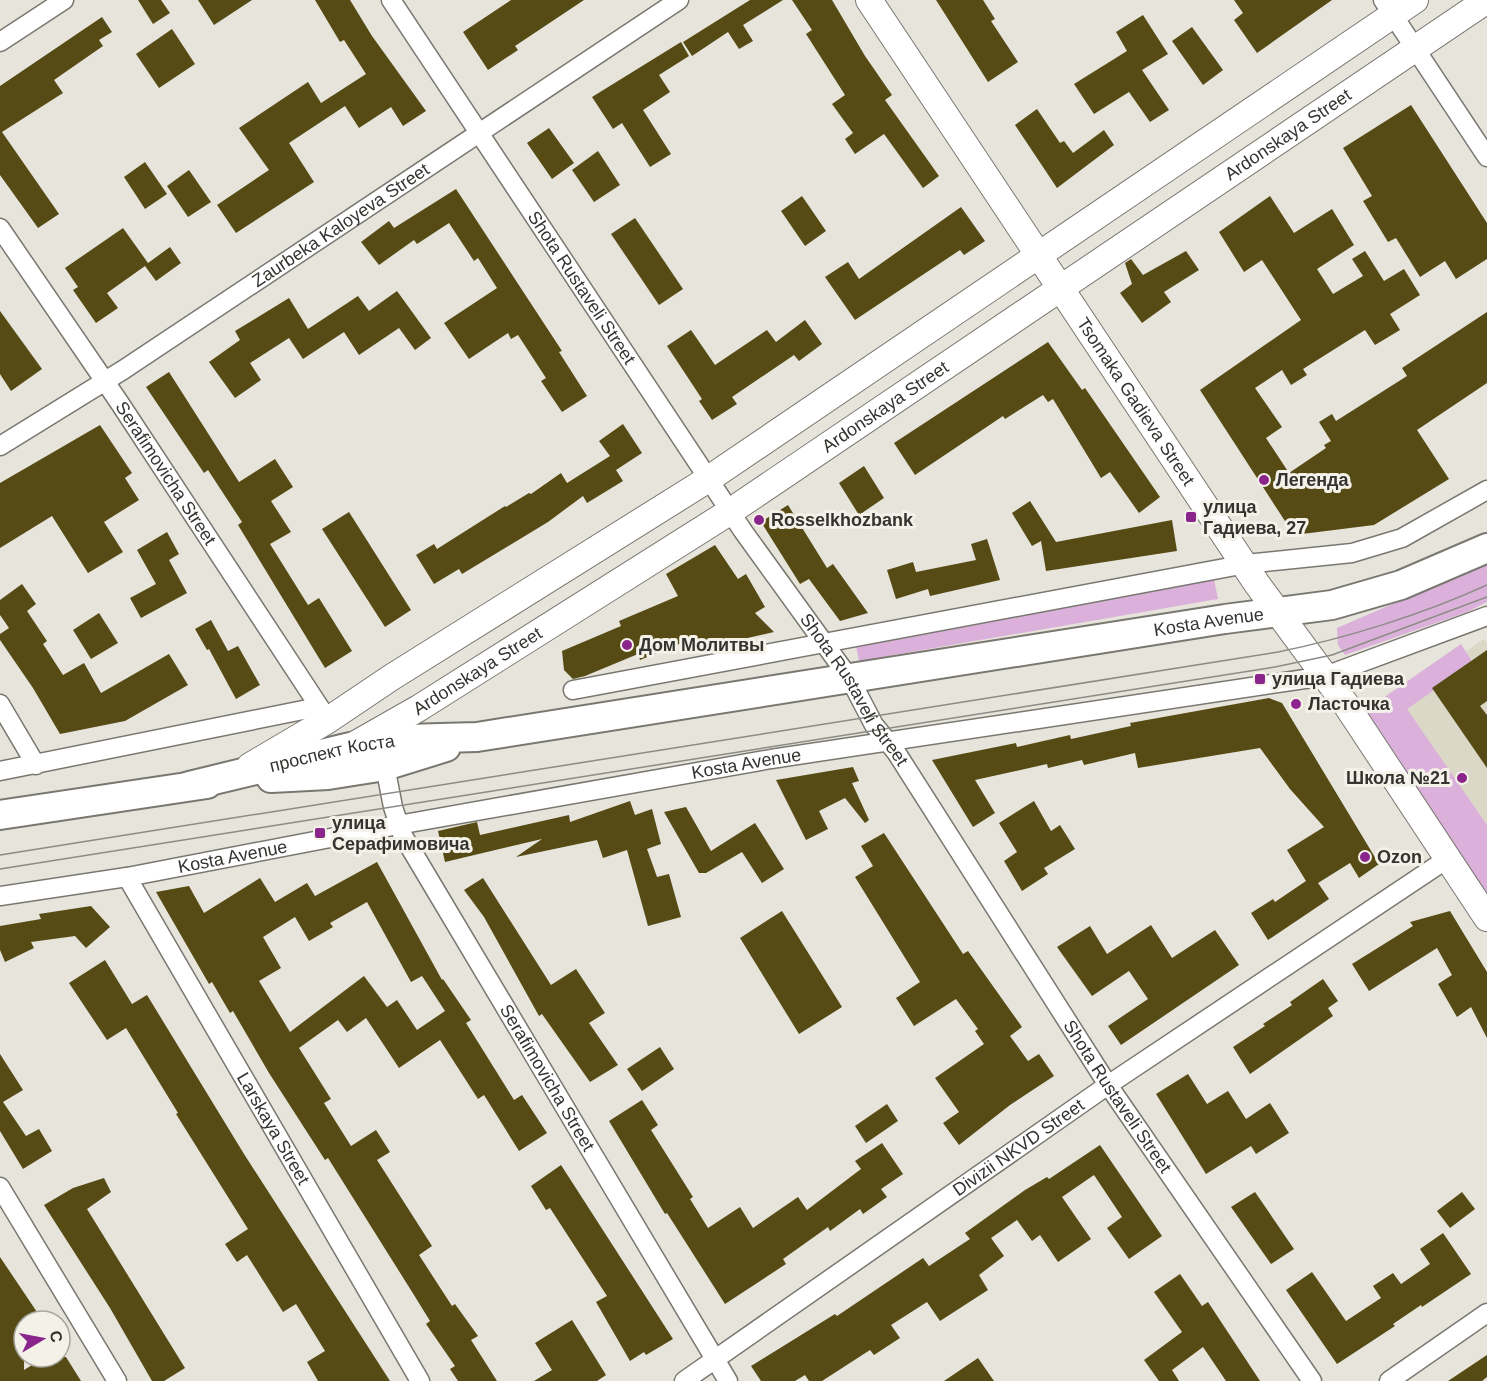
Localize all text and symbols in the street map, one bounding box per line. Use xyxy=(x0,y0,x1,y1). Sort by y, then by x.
street label: Ardonskaya Street xyxy=(1221,85,1355,184)
street label: Zaurbeka Kaloyeva Street xyxy=(248,159,433,291)
street label: Shota Rustaveli Street xyxy=(524,207,639,368)
street label: Tsomaka Gadieva Street xyxy=(1073,314,1199,489)
street label: Ardonskaya Street xyxy=(818,357,952,456)
street label: Serafimovicha Street xyxy=(112,398,220,549)
place label: Легенда xyxy=(1276,470,1349,490)
marker: Легенда xyxy=(1257,473,1271,487)
place label: улица Гадиева, 27 xyxy=(1203,497,1306,538)
place label: Rosselkhozbank xyxy=(771,510,914,530)
marker: улица Гадиева, 27 xyxy=(1184,510,1198,524)
marker: Rosselkhozbank xyxy=(752,513,766,527)
street label: Kosta Avenue xyxy=(1152,604,1265,640)
street label: Shota Rustaveli Street xyxy=(796,610,912,769)
street label: Ardonskaya Street xyxy=(410,623,546,719)
place label: Дом Молитвы xyxy=(639,635,764,655)
marker: Дом Молитвы xyxy=(620,638,634,652)
place label: улица Гадиева xyxy=(1272,669,1405,689)
marker: улица Гадиева xyxy=(1253,672,1267,686)
place label: Ласточка xyxy=(1308,694,1391,714)
marker: Ласточка xyxy=(1289,697,1303,711)
street label: проспект Коста xyxy=(268,730,397,776)
street label: Kosta Avenue xyxy=(690,745,802,783)
place label: Школа №21 xyxy=(1346,768,1450,788)
marker: Школа №21 xyxy=(1455,771,1469,785)
place label: улица Серафимовича xyxy=(332,813,470,854)
marker: улица Серафимовича xyxy=(313,826,327,840)
street label: Kosta Avenue xyxy=(176,836,289,877)
place label: Ozon xyxy=(1377,847,1422,867)
marker: Ozon xyxy=(1358,850,1372,864)
street label: Serafimovicha Street xyxy=(496,1001,599,1155)
street label: Shota Rustaveli Street xyxy=(1059,1017,1176,1177)
street label: Larskaya Street xyxy=(233,1069,314,1188)
street label: Divizii NKVD Street xyxy=(949,1095,1088,1200)
north arrow xyxy=(12,1309,72,1369)
text: С xyxy=(47,1329,66,1344)

